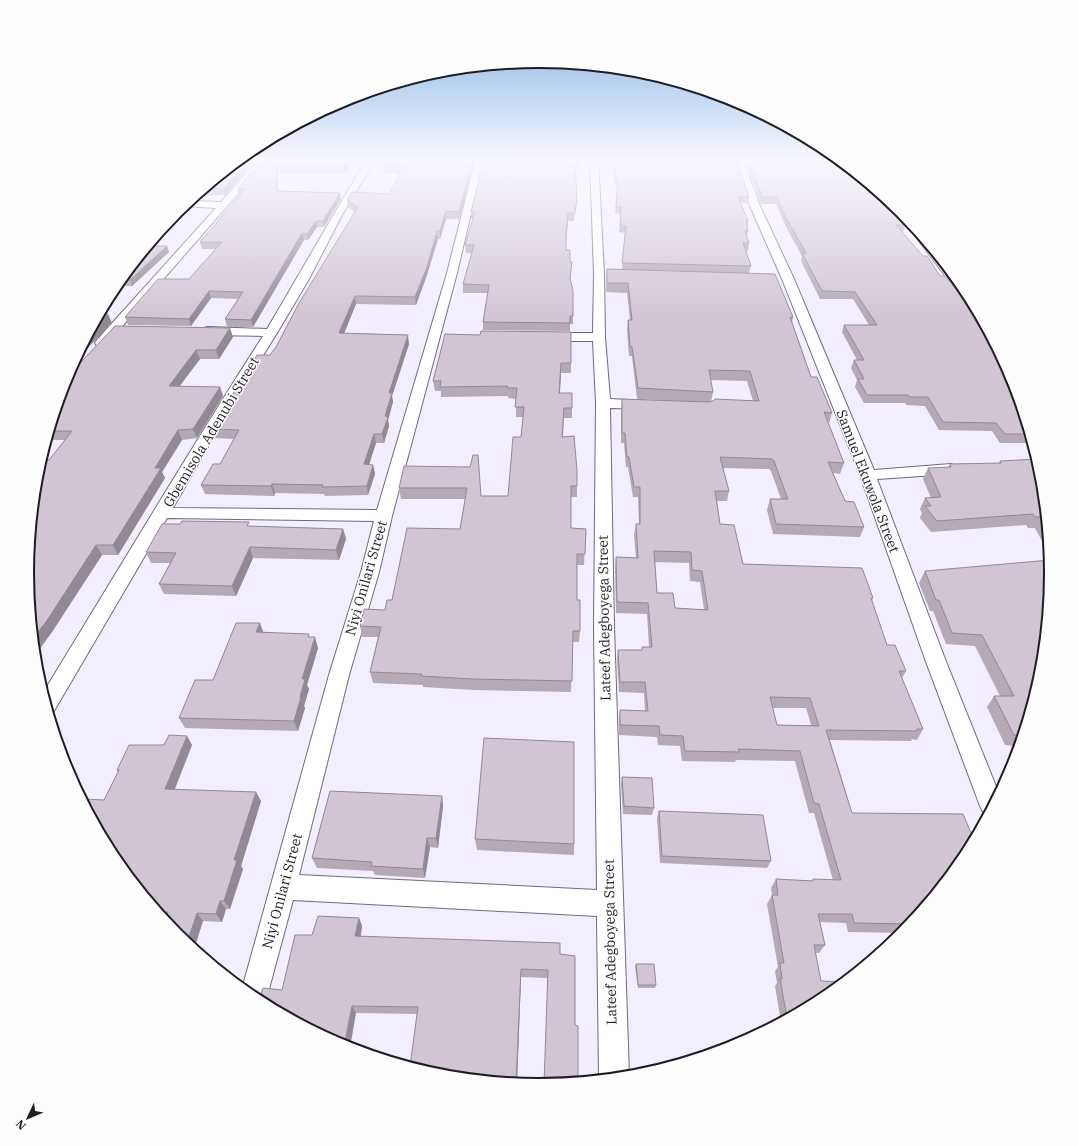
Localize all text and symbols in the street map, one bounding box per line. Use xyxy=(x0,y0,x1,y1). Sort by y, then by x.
street label: Gbemisola Adenubi Street xyxy=(159,354,263,510)
street label: Samuel Ekuwola Street xyxy=(832,407,904,555)
street label: Niyi Onilari Street xyxy=(341,518,391,638)
street label: Lateef Adegboyega Street xyxy=(594,535,614,701)
street label: Niyi Onilari Street xyxy=(258,831,306,951)
street label: Lateef Adegboyega Street xyxy=(600,859,620,1025)
north arrow xyxy=(8,1098,48,1138)
text: N xyxy=(13,1117,29,1133)

